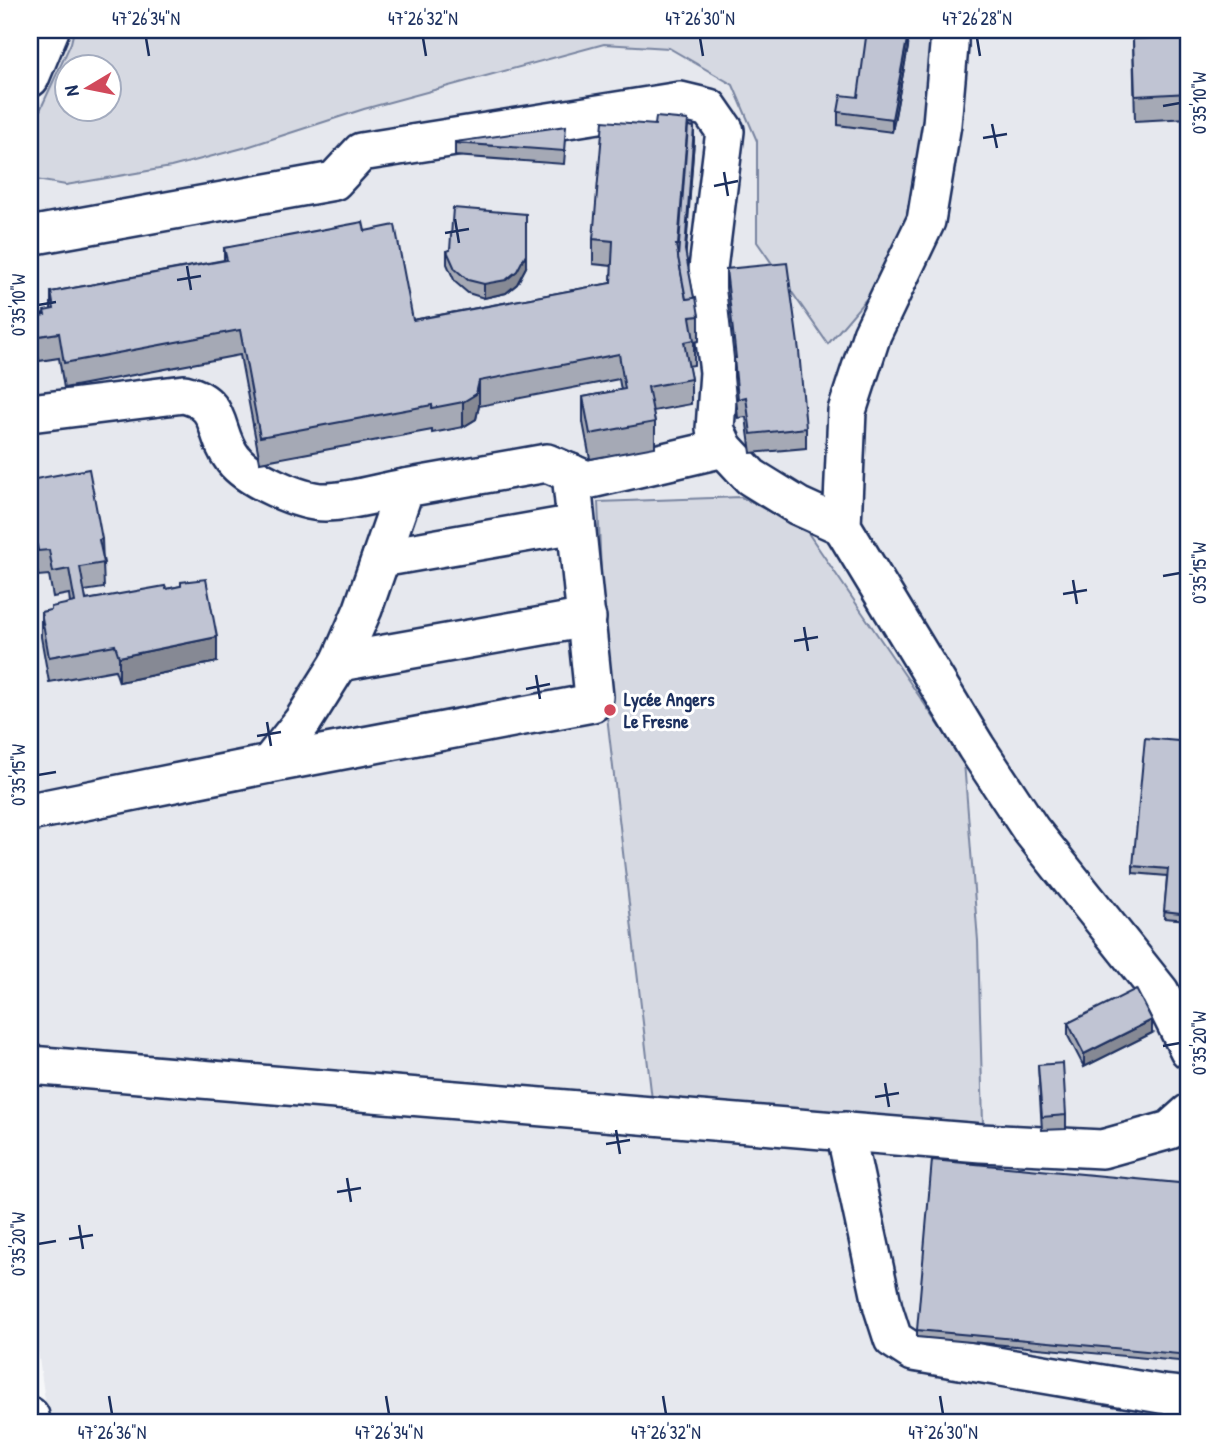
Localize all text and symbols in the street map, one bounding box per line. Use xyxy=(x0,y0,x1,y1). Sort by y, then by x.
text: 47°26'34"N xyxy=(112,6,180,31)
text: 47°26'32"N xyxy=(388,6,458,31)
text: 47°26'30"N xyxy=(665,6,735,31)
text: 47°26'28"N xyxy=(942,6,1012,31)
north arrow xyxy=(52,52,122,122)
text: 0°35'10"W xyxy=(1187,72,1212,134)
text: N xyxy=(58,84,85,98)
text: 0°35'10"W xyxy=(6,274,31,336)
text: 0°35'15"W xyxy=(1187,542,1212,604)
place label: Lycée Angers Le Fresne xyxy=(624,686,715,734)
marker: Lycée Angers Le Fresne xyxy=(602,702,618,718)
text: 0°35'15"W xyxy=(6,744,31,806)
text: 0°35'20"W xyxy=(1187,1011,1212,1075)
text: 0°35'20"W xyxy=(6,1212,31,1276)
text: 47°26'36"N xyxy=(78,1420,146,1445)
text: 47°26'34"N xyxy=(355,1420,423,1445)
text: 47°26'32"N xyxy=(631,1420,701,1445)
text: 47°26'30"N xyxy=(908,1420,978,1445)

